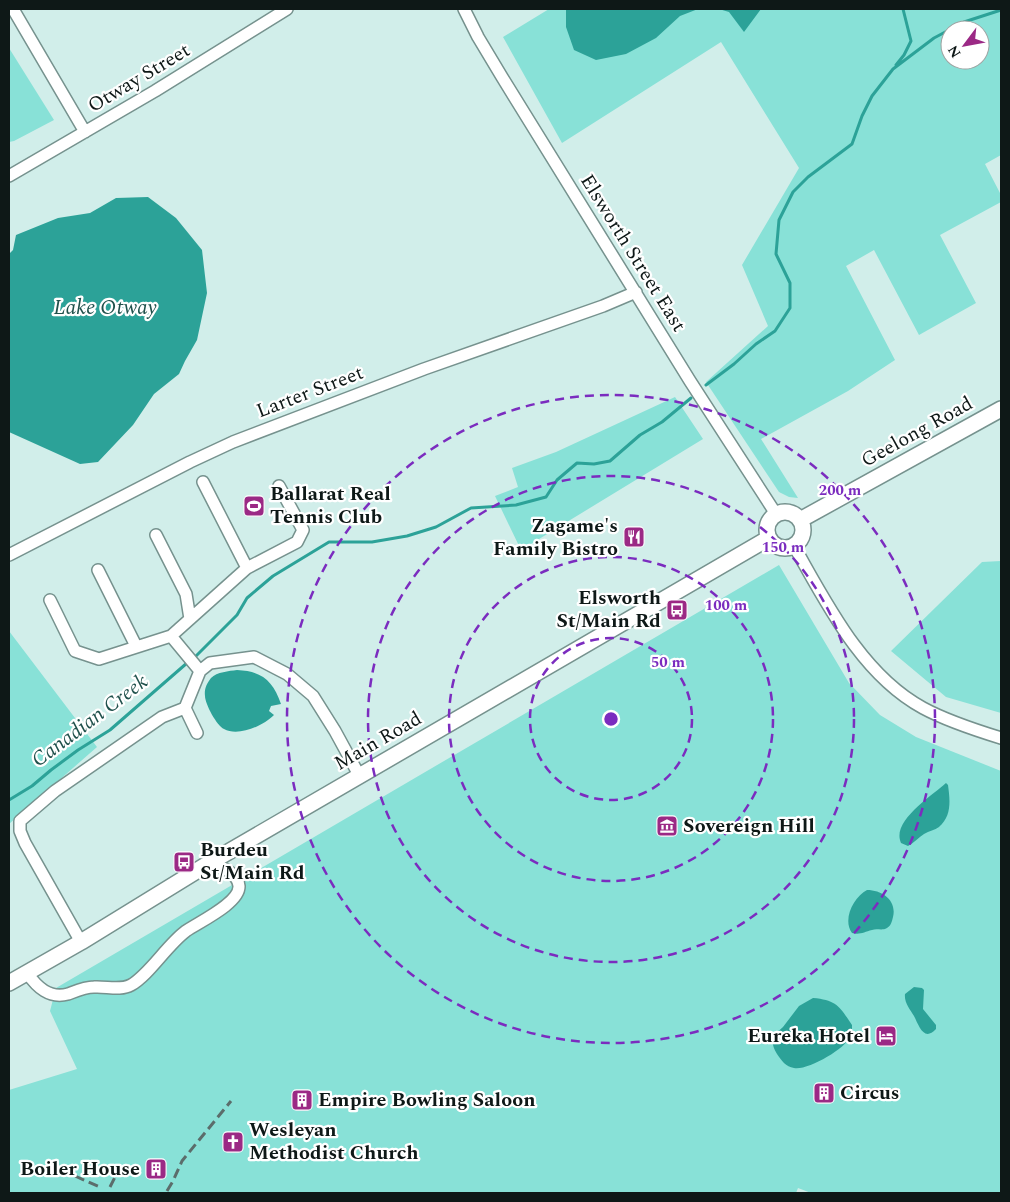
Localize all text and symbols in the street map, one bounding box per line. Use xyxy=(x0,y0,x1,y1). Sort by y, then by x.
north arrow xyxy=(940,20,990,70)
street label: Otway Street xyxy=(82,36,196,120)
text: N xyxy=(942,41,966,62)
street label: Elsworth Street East xyxy=(572,168,694,338)
water label: Lake Otway xyxy=(53,292,157,324)
street label: Larter Street xyxy=(252,358,368,426)
street label: Geelong Road xyxy=(856,389,978,475)
place label: Ballarat Real Tennis Club xyxy=(270,479,391,532)
text: 200 m xyxy=(819,479,862,502)
sports icon: Ballarat Real Tennis Club xyxy=(242,494,266,518)
place label: Zagame's Family Bistro xyxy=(493,511,618,564)
restaurant icon: Zagame's Family Bistro xyxy=(622,525,646,549)
text: 150 m xyxy=(762,536,805,559)
place label: Elsworth St/Main Rd xyxy=(556,583,661,636)
text: 100 m xyxy=(705,594,748,617)
bus stop icon: Elsworth St/Main Rd xyxy=(665,598,689,622)
text: 50 m xyxy=(651,651,686,674)
water label: Canadian Creek xyxy=(25,666,155,776)
street label: Main Road xyxy=(329,704,427,778)
centre of rings xyxy=(602,710,620,728)
place label: Sovereign Hill xyxy=(683,811,815,841)
museum icon: Sovereign Hill xyxy=(655,814,679,838)
place label: Burdeu St/Main Rd xyxy=(200,835,305,888)
bus stop icon: Burdeu St/Main Rd xyxy=(172,850,196,874)
place label: Eureka Hotel xyxy=(747,1021,870,1051)
hotel icon: Eureka Hotel xyxy=(874,1024,898,1048)
place label: Circus xyxy=(840,1078,900,1108)
building icon: Circus xyxy=(812,1081,836,1105)
place label: Empire Bowling Saloon xyxy=(318,1085,536,1115)
building icon: Empire Bowling Saloon xyxy=(290,1088,314,1112)
place label: Wesleyan Methodist Church xyxy=(249,1115,419,1168)
church icon: Wesleyan Methodist Church xyxy=(221,1130,245,1154)
place label: Boiler House xyxy=(20,1154,140,1184)
building icon: Boiler House xyxy=(144,1157,168,1181)

